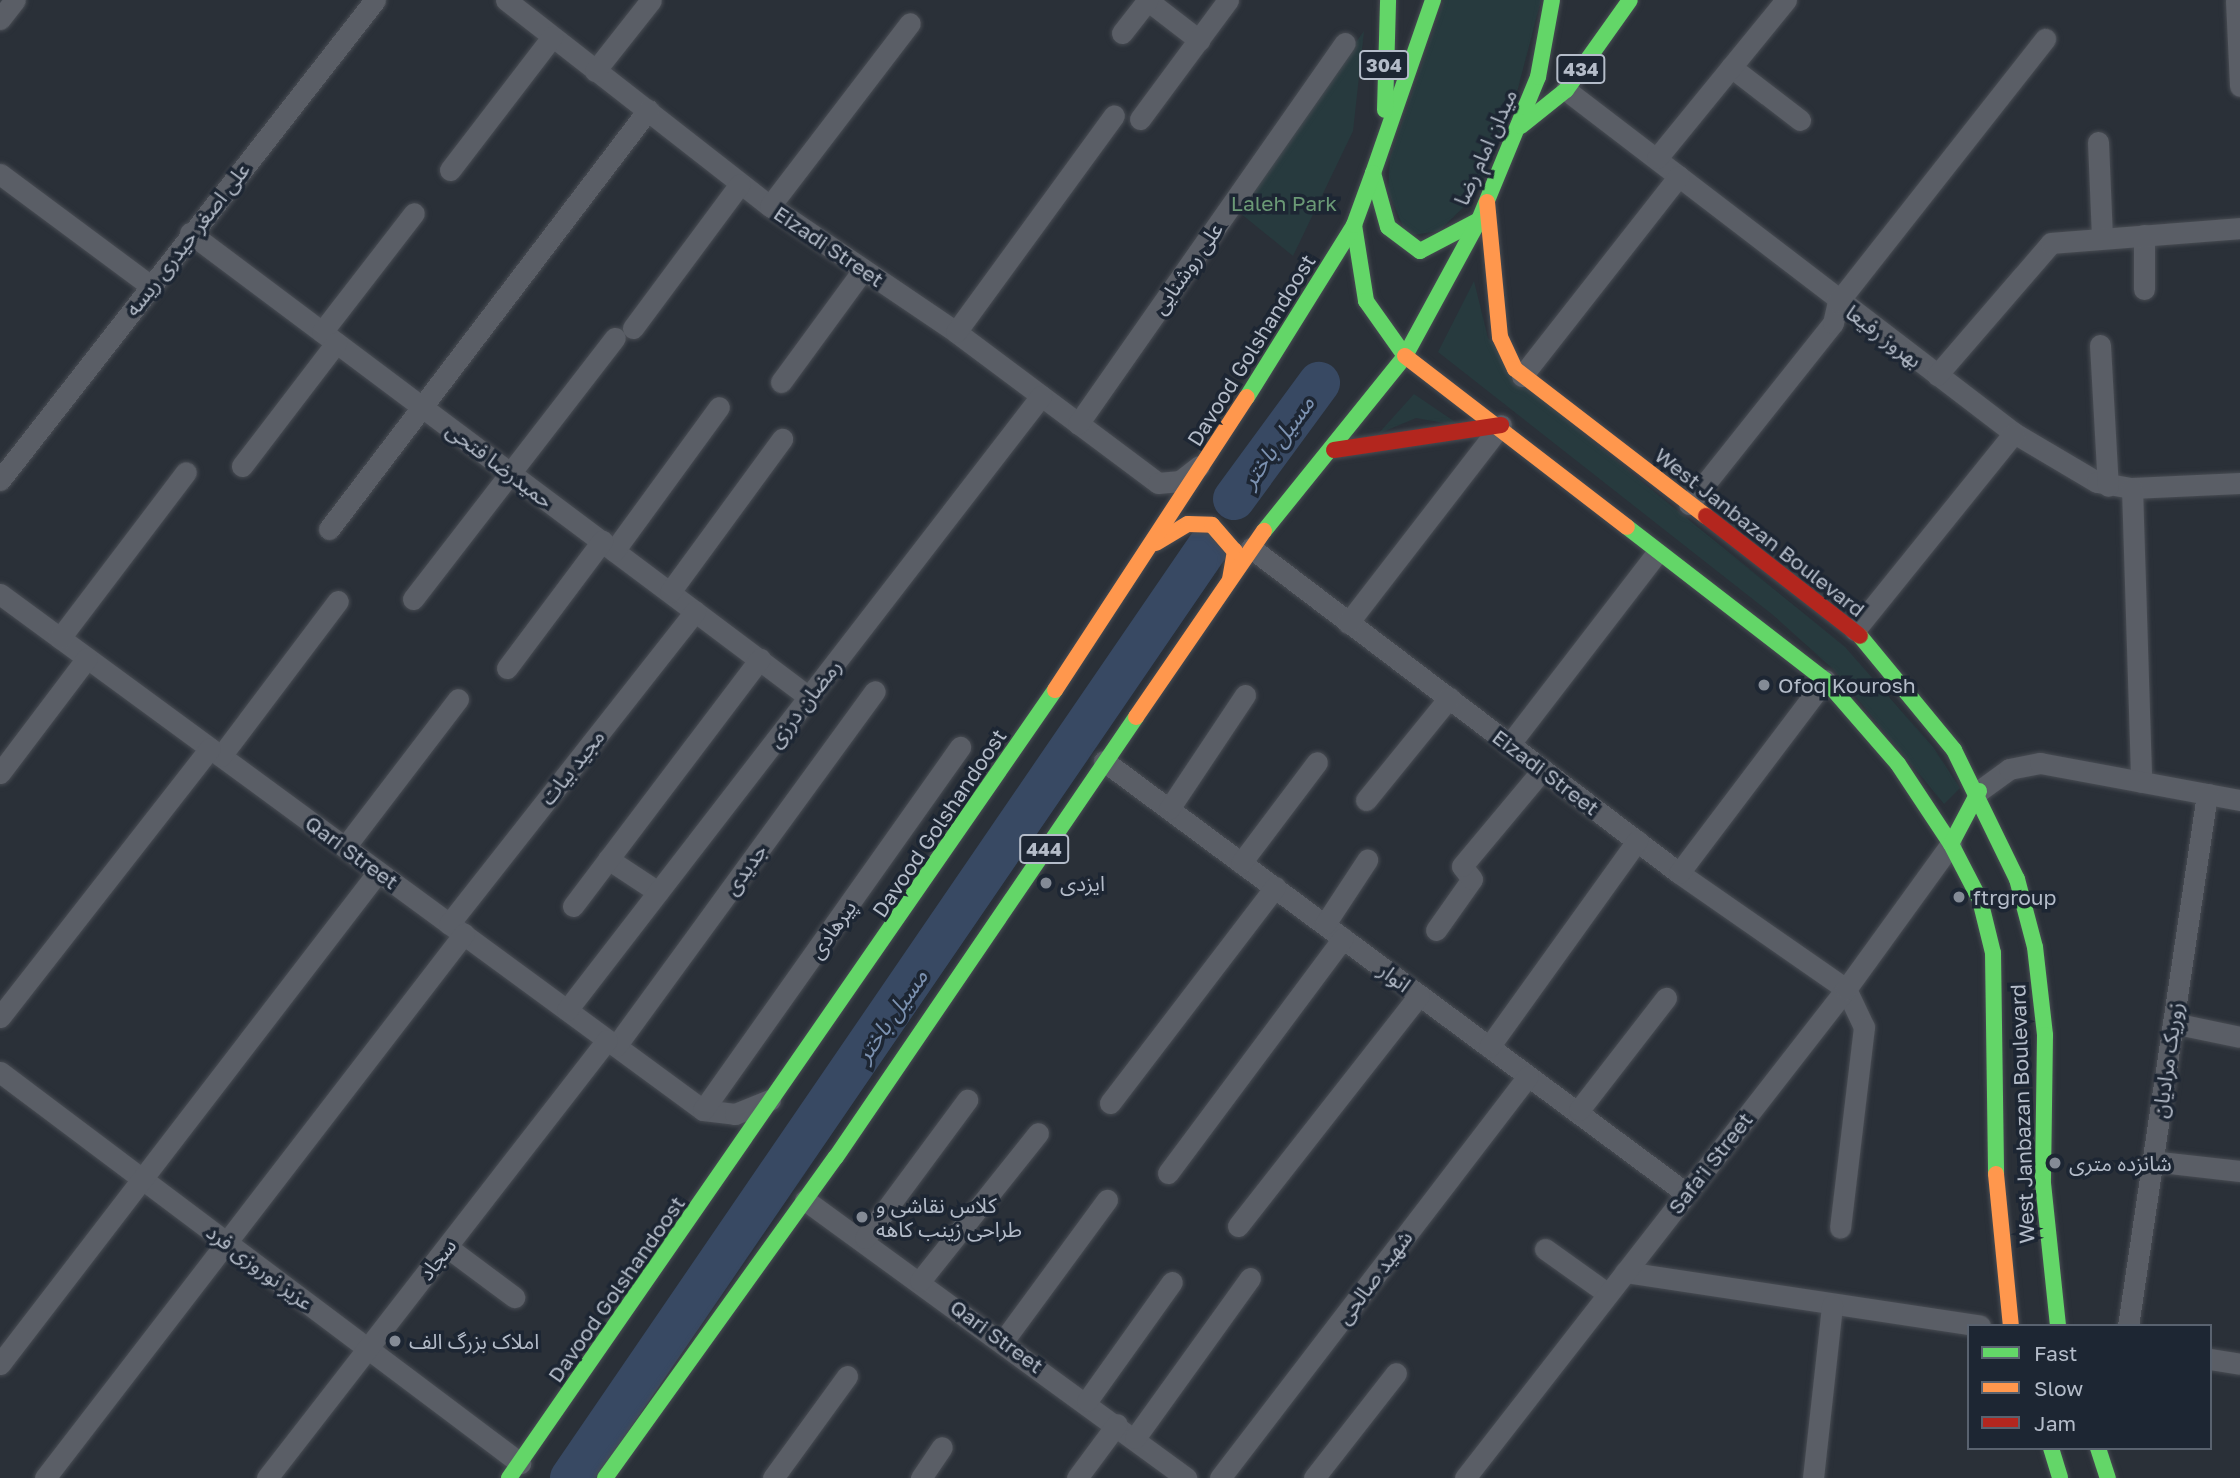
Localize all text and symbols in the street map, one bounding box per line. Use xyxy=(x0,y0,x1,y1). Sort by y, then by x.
road number: 304 xyxy=(1358,50,1410,80)
road number: 434 xyxy=(1555,54,1607,85)
street label: میدان امام رضا xyxy=(1448,85,1522,209)
street label: علی اصغر حیدری ریسه xyxy=(119,157,255,321)
park label: Laleh Park xyxy=(1231,190,1337,216)
street label: Eizadi Street xyxy=(769,200,889,292)
street label: علی روشنایی xyxy=(1146,217,1228,319)
street label: Davood Golshandoost xyxy=(1182,249,1320,451)
street label: بهروز رفیعا xyxy=(1841,299,1927,373)
water label: مسیل باختر xyxy=(1234,390,1320,492)
street label: حمیدرضا فتحی xyxy=(442,417,558,513)
street label: West Janbazan Boulevard xyxy=(1650,442,1870,622)
street label: رمضان درزی xyxy=(762,654,846,752)
place label: Ofoq Kourosh xyxy=(1778,672,1916,698)
marker: Ofoq Kourosh xyxy=(1756,677,1772,693)
street label: مجید بیات xyxy=(535,724,609,810)
street label: Davood Golshandoost xyxy=(867,724,1011,922)
street label: Eizadi Street xyxy=(1488,724,1604,820)
street label: Qari Street xyxy=(301,810,403,894)
road number: 444 xyxy=(1018,834,1070,864)
street label: جدیدی xyxy=(718,839,772,899)
place label: ایزدی xyxy=(1060,870,1105,896)
marker: ایزدی xyxy=(1038,875,1054,891)
place label: ftrgroup xyxy=(1973,884,2056,910)
marker: ftrgroup xyxy=(1951,889,1967,905)
street label: پیرهادی xyxy=(803,895,861,963)
street label: انوار xyxy=(1374,957,1416,997)
water label: مسیل باختر xyxy=(849,963,933,1067)
street label: West Janbazan Boulevard xyxy=(2005,984,2039,1244)
street label: زوریک مرادیان xyxy=(2146,1000,2188,1120)
street label: Safa'i Street xyxy=(1663,1107,1757,1219)
place label: شانزده متری xyxy=(2069,1150,2172,1176)
marker: شانزده متری xyxy=(2047,1155,2063,1171)
street label: Davood Golshandoost xyxy=(542,1191,690,1387)
place label: کلاس نقاشی و طراحی زینب کاهه xyxy=(876,1192,1022,1242)
marker: کلاس نقاشی و طراحی زینب کاهه xyxy=(854,1209,870,1225)
street label: عزیز نوروزی فرد xyxy=(202,1219,318,1315)
street label: شهید صالحی xyxy=(1331,1225,1417,1329)
street label: سجاد xyxy=(413,1233,461,1285)
street label: Qari Street xyxy=(946,1294,1048,1378)
legend xyxy=(1967,1324,2212,1450)
place label: املاک بزرگ الف xyxy=(409,1328,539,1354)
marker: املاک بزرگ الف xyxy=(387,1333,403,1349)
text: Fast xyxy=(2034,1340,2077,1366)
text: Slow xyxy=(2034,1375,2083,1401)
text: Jam xyxy=(2034,1410,2076,1436)

